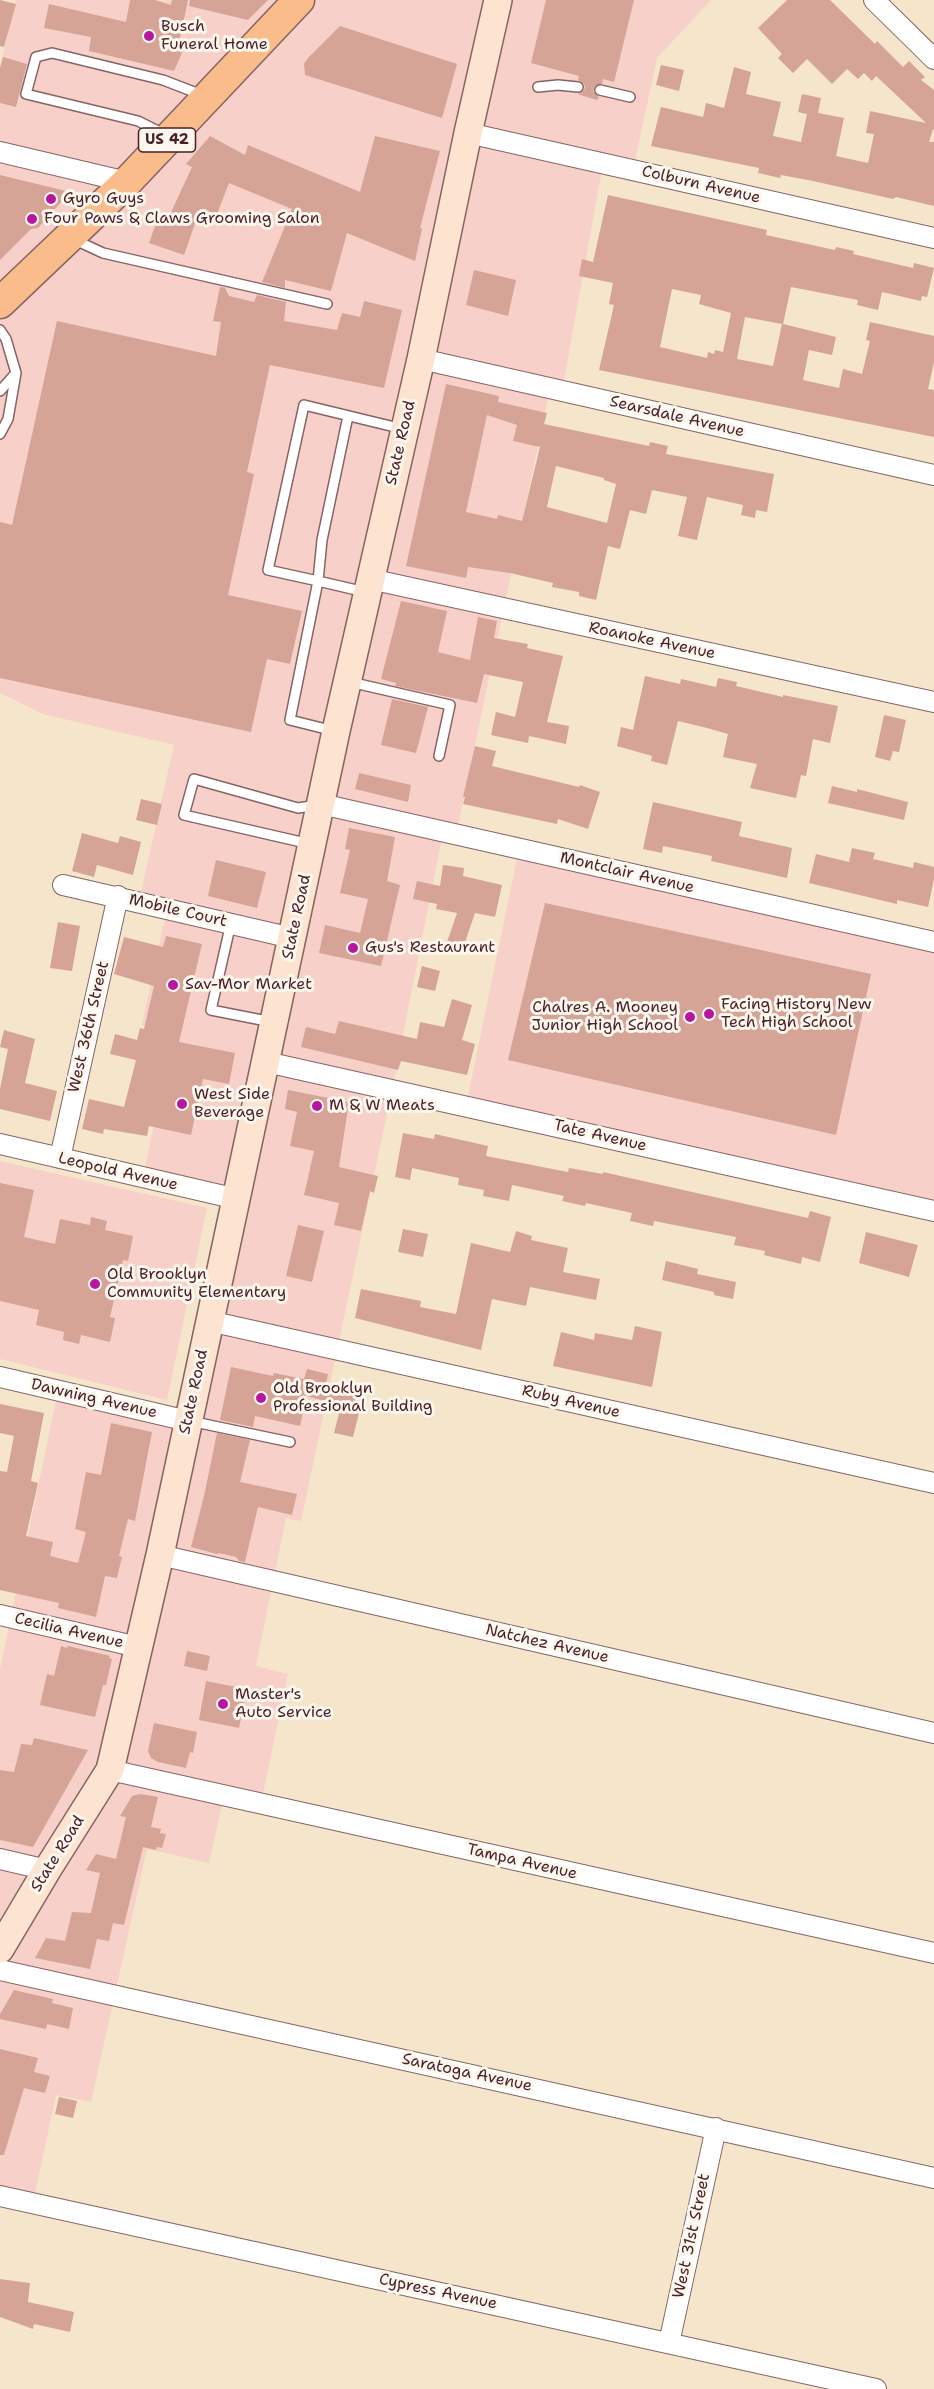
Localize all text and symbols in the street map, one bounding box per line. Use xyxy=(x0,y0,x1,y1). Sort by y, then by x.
place label: Busch Funeral Home xyxy=(161,17,268,55)
marker: Busch Funeral Home xyxy=(142,29,156,43)
road number: US 42 xyxy=(138,128,195,152)
street label: Colburn Avenue xyxy=(640,162,762,208)
place label: Gyro Guys xyxy=(63,189,144,209)
marker: Gyro Guys xyxy=(44,192,58,206)
place label: Four Paws & Claws Grooming Salon xyxy=(44,209,320,229)
marker: Four Paws & Claws Grooming Salon xyxy=(25,212,39,226)
street label: Searsdale Avenue xyxy=(608,392,746,442)
street label: State Road xyxy=(382,399,420,487)
street label: Roanoke Avenue xyxy=(587,618,717,664)
street label: Montclair Avenue xyxy=(558,848,696,898)
street label: State Road xyxy=(279,873,315,961)
street label: Mobile Court xyxy=(127,890,229,932)
place label: Gus's Restaurant xyxy=(365,938,495,958)
marker: Gus's Restaurant xyxy=(346,941,360,955)
street label: West 36th Street xyxy=(65,959,113,1095)
place label: Sav-Mor Market xyxy=(185,975,312,995)
marker: Sav-Mor Market xyxy=(166,978,180,992)
place label: Facing History New Tech High School xyxy=(721,995,872,1033)
place label: Chalres A. Mooney Junior High School xyxy=(532,998,678,1036)
marker: Facing History New Tech High School xyxy=(702,1007,716,1021)
marker: Chalres A. Mooney Junior High School xyxy=(683,1010,697,1024)
place label: West Side Beverage xyxy=(194,1085,270,1123)
place label: M & W Meats xyxy=(329,1096,435,1116)
marker: West Side Beverage xyxy=(175,1097,189,1111)
marker: M & W Meats xyxy=(310,1099,324,1113)
street label: Tate Avenue xyxy=(551,1116,649,1156)
street label: Leopold Avenue xyxy=(56,1149,180,1195)
place label: Old Brooklyn Community Elementary xyxy=(107,1265,286,1303)
marker: Old Brooklyn Community Elementary xyxy=(88,1277,102,1291)
street label: State Road xyxy=(176,1348,212,1436)
street label: Dawning Avenue xyxy=(29,1375,159,1423)
place label: Old Brooklyn Professional Building xyxy=(273,1379,433,1417)
street label: Ruby Avenue xyxy=(520,1381,622,1423)
marker: Old Brooklyn Professional Building xyxy=(254,1391,268,1405)
street label: Cecilia Avenue xyxy=(13,1609,125,1653)
street label: Natchez Avenue xyxy=(483,1620,611,1668)
place label: Master's Auto Service xyxy=(235,1685,332,1723)
marker: Master's Auto Service xyxy=(216,1697,230,1711)
street label: State Road xyxy=(27,1812,89,1896)
street label: Tampa Avenue xyxy=(465,1840,579,1884)
street label: Saratoga Avenue xyxy=(400,2050,534,2096)
street label: West 31st Street xyxy=(669,2172,715,2300)
street label: Cypress Avenue xyxy=(377,2270,499,2314)

